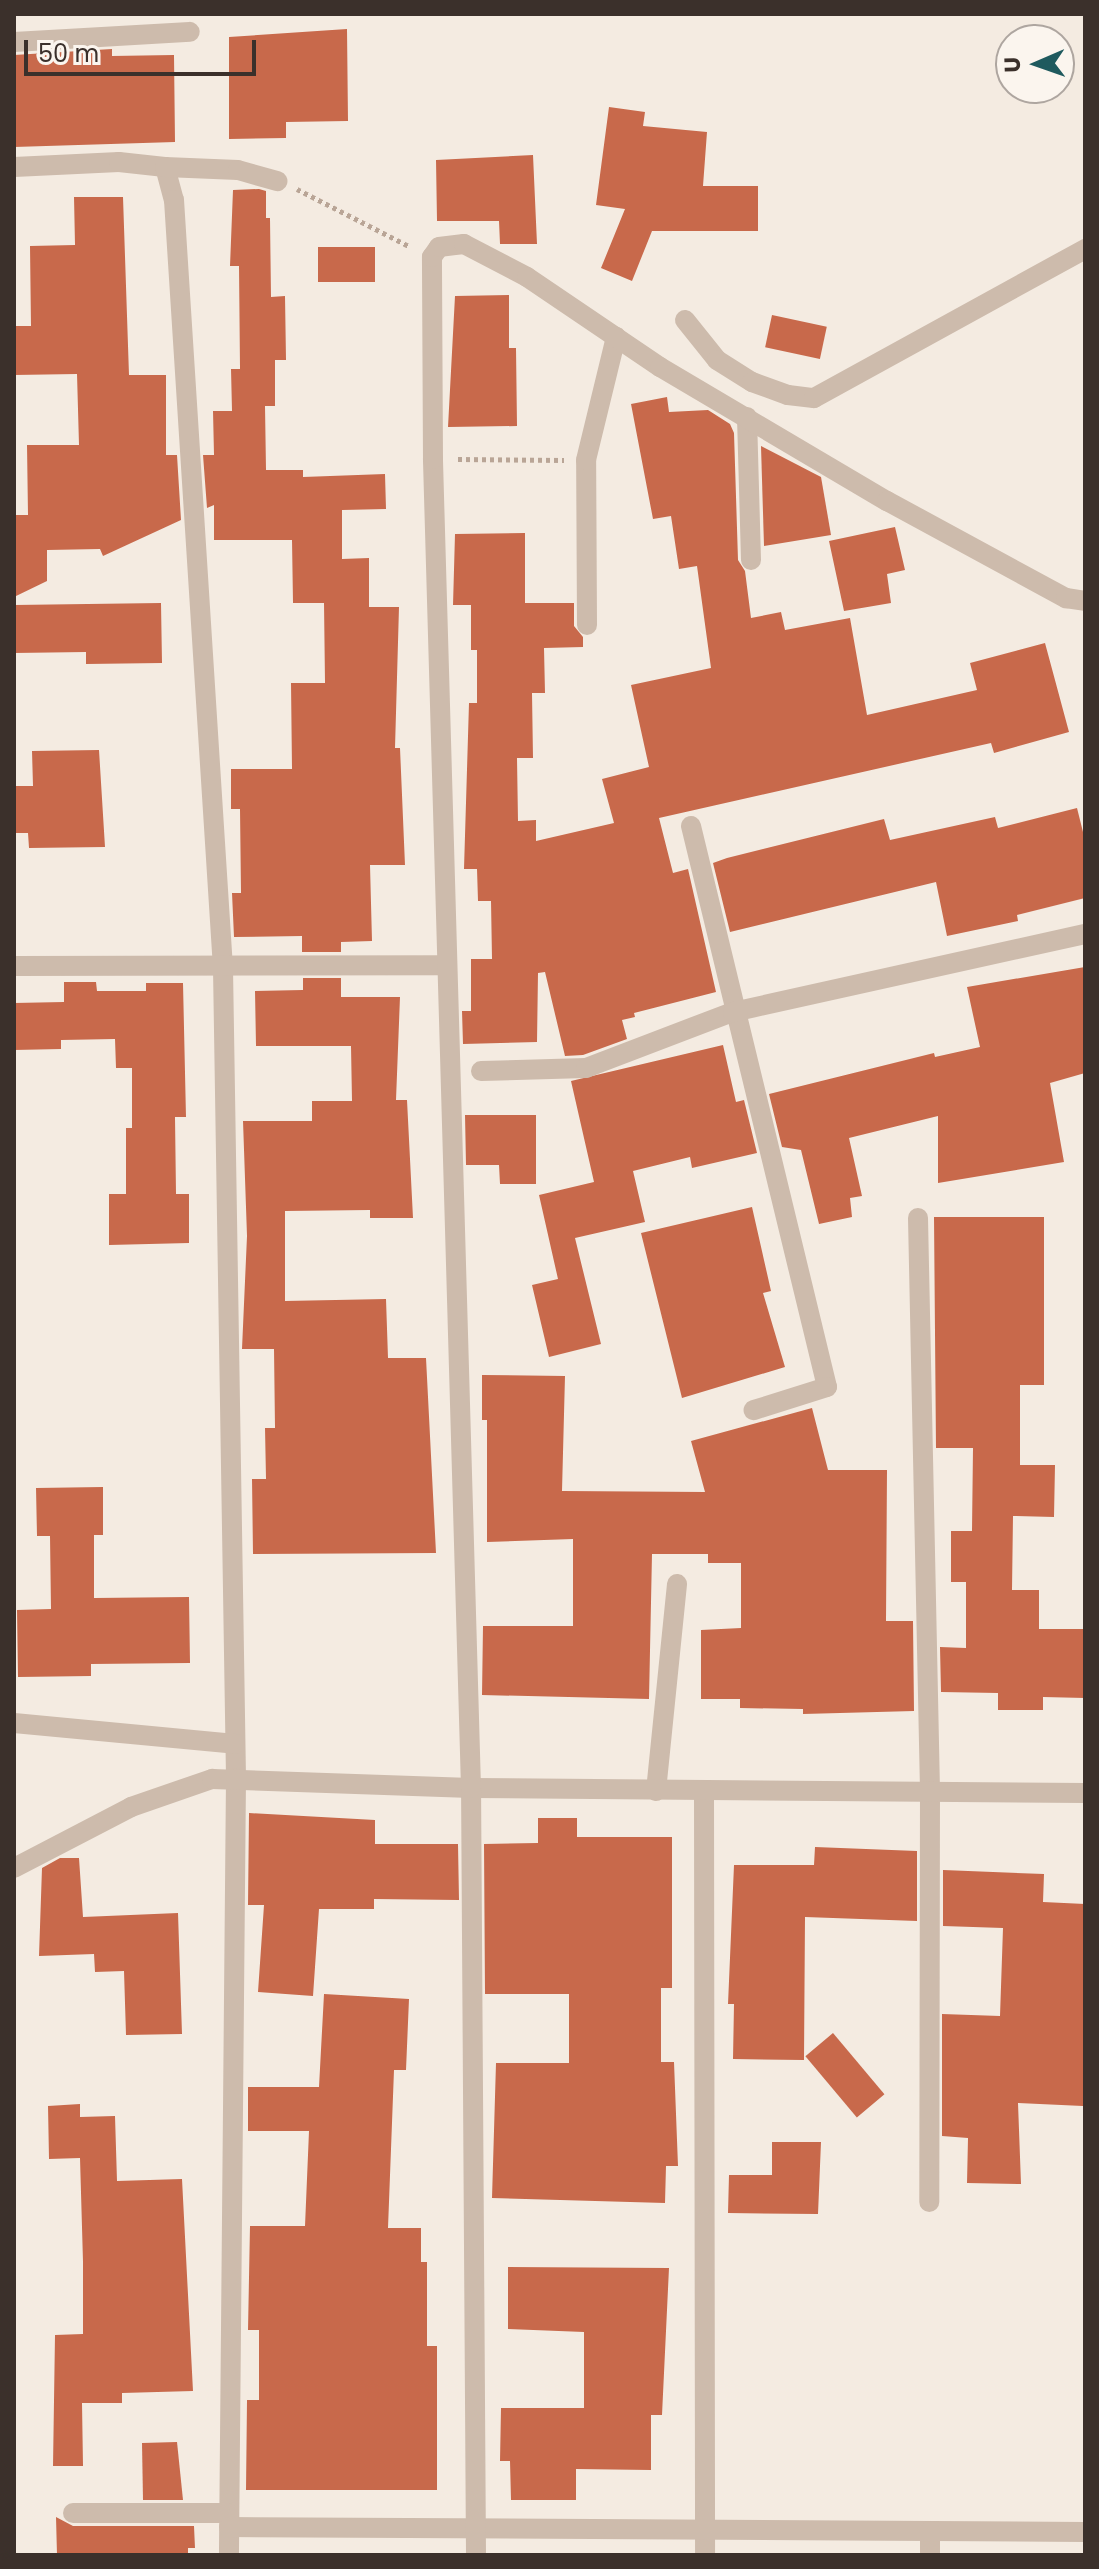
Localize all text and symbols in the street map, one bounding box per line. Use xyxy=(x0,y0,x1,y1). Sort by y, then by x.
scale bar xyxy=(28,24,260,74)
north arrow xyxy=(995,24,1075,104)
text: 50 m xyxy=(38,37,99,70)
text: U xyxy=(997,56,1028,73)

